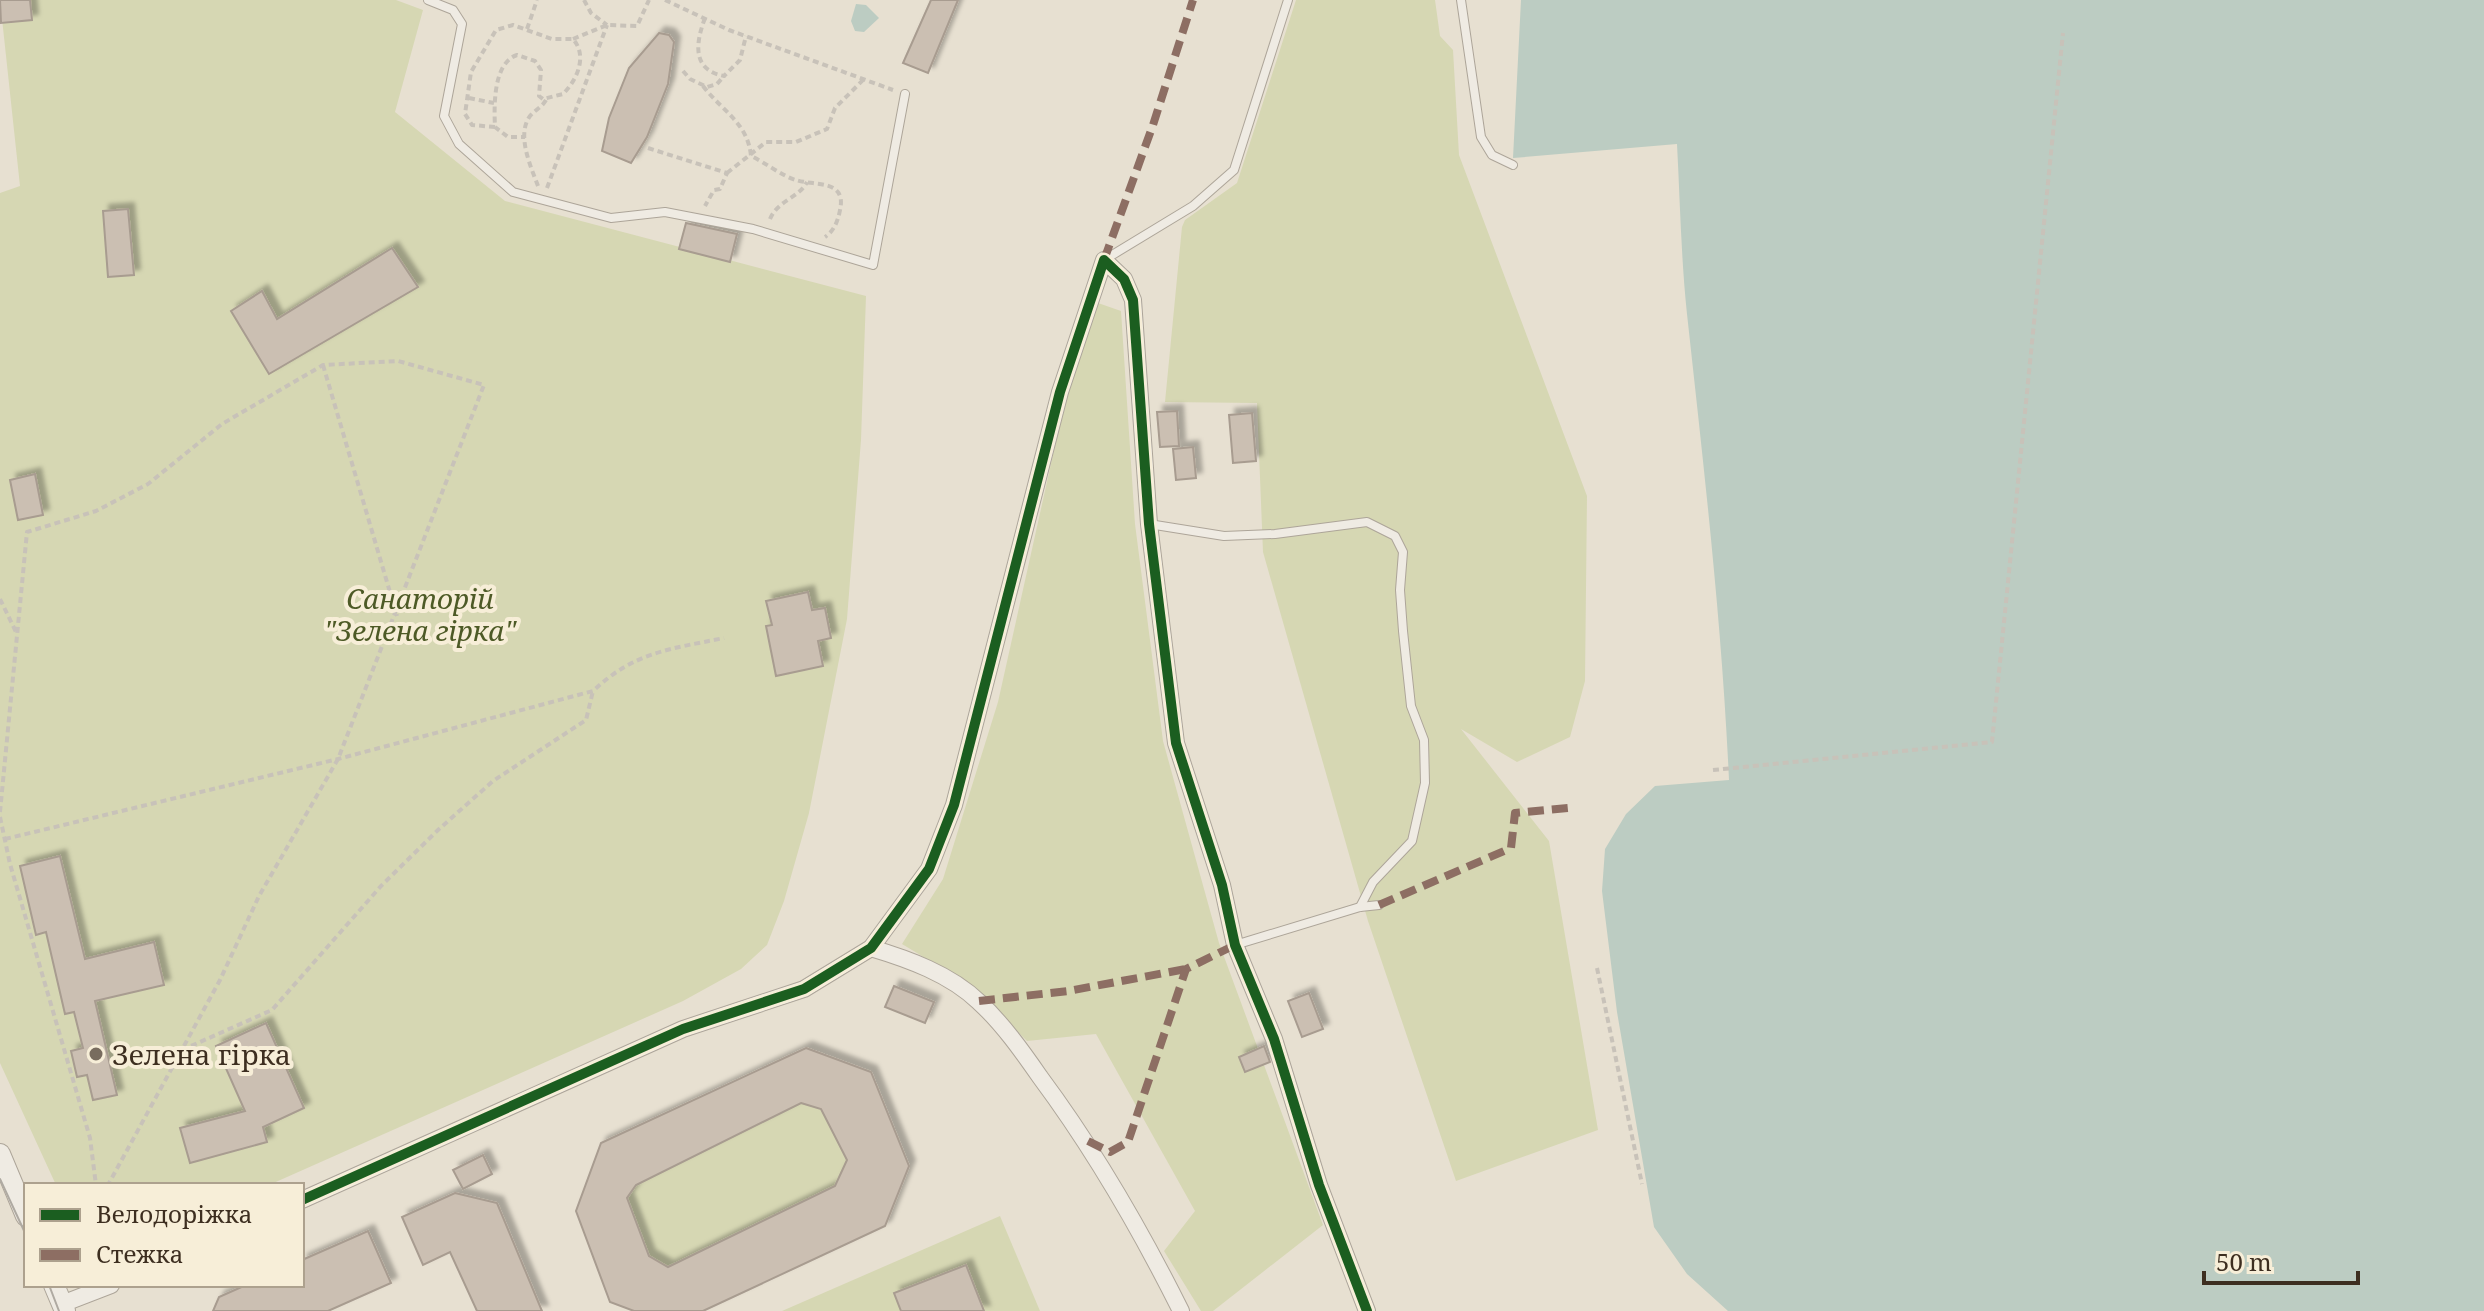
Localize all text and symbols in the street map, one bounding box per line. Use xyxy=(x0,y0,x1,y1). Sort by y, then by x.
park label: Санаторій "Зелена гірка" xyxy=(324,579,517,649)
place label: Зелена гірка xyxy=(112,1035,291,1073)
marker: Зелена гірка xyxy=(87,1045,105,1063)
legend xyxy=(24,1183,304,1287)
text: Велодоріжка xyxy=(96,1197,252,1230)
scale bar xyxy=(2204,1235,2358,1285)
text: Стежка xyxy=(96,1237,183,1270)
text: 50 m xyxy=(2216,1245,2272,1278)

